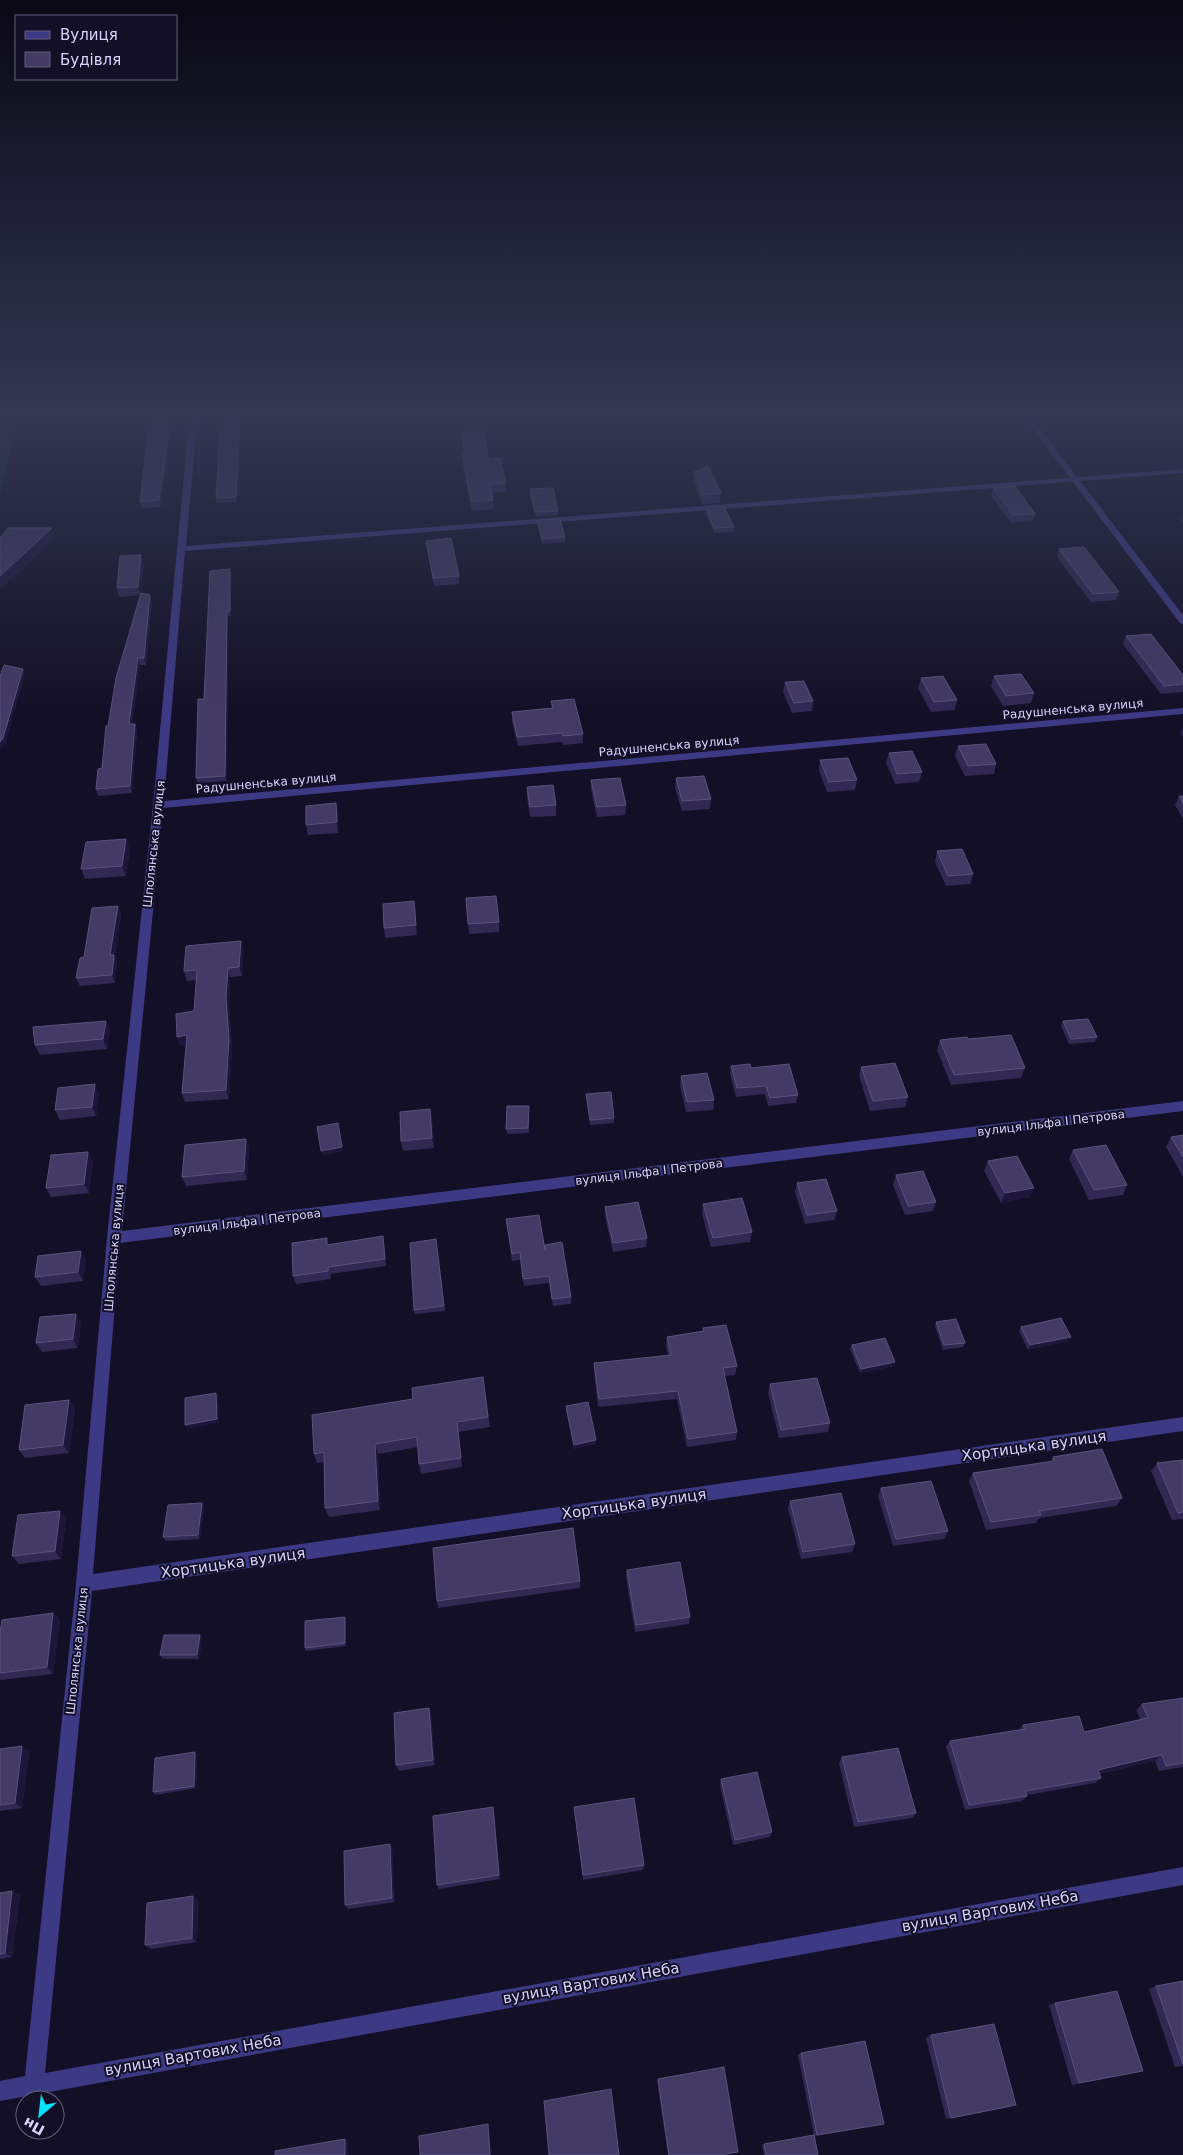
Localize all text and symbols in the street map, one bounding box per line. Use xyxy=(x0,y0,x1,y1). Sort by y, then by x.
legend xyxy=(15,15,178,80)
text: Вулиця xyxy=(60,26,118,44)
text: Будівля xyxy=(60,51,121,69)
street label: Радушненська вулиця xyxy=(1002,696,1144,722)
street label: Радушненська вулиця xyxy=(598,733,740,759)
street label: Радушненська вулиця xyxy=(195,770,337,796)
street label: Шполянська вулиця xyxy=(140,780,168,908)
street label: вулиця Ільфа І Петрова xyxy=(976,1107,1126,1139)
street label: вулиця Ільфа І Петрова xyxy=(574,1156,724,1188)
street label: Шполянська вулиця xyxy=(101,1184,127,1312)
street label: вулиця Ільфа І Петрова xyxy=(172,1206,322,1238)
street label: Хортицька вулиця xyxy=(961,1427,1107,1465)
street label: Хортицька вулиця xyxy=(561,1485,707,1523)
street label: Хортицька вулиця xyxy=(160,1544,306,1582)
street label: Шполянська вулиця xyxy=(63,1587,91,1715)
street label: вулиця Вартових Неба xyxy=(900,1887,1080,1935)
street label: вулиця Вартових Неба xyxy=(501,1959,681,2007)
street label: вулиця Вартових Неба xyxy=(103,2031,283,2079)
north arrow xyxy=(15,2090,65,2140)
text: Пн xyxy=(21,2114,47,2139)

